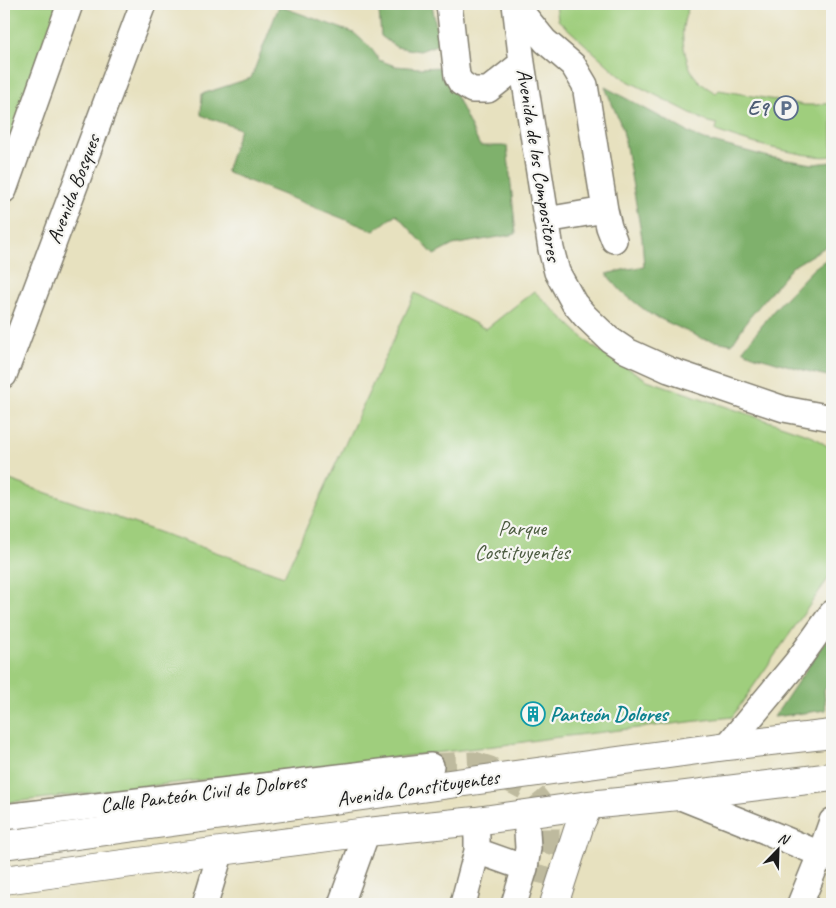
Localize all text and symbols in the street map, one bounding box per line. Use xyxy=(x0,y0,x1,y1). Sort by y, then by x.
street label: Avenida de los Compositores xyxy=(511,67,567,265)
place label: E9 xyxy=(748,95,771,121)
parking icon: E9 xyxy=(773,95,799,121)
street label: Avenida Bosques xyxy=(40,129,106,247)
park label: Parque Costituyentes xyxy=(475,515,571,565)
building icon: Panteón Dolores xyxy=(520,701,546,727)
place label: Panteón Dolores xyxy=(550,701,670,727)
street label: Avenida Constituyentes xyxy=(335,763,503,812)
street label: Calle Panteón Civil de Dolores xyxy=(99,767,309,818)
north arrow xyxy=(754,826,804,876)
text: N xyxy=(776,829,792,849)

